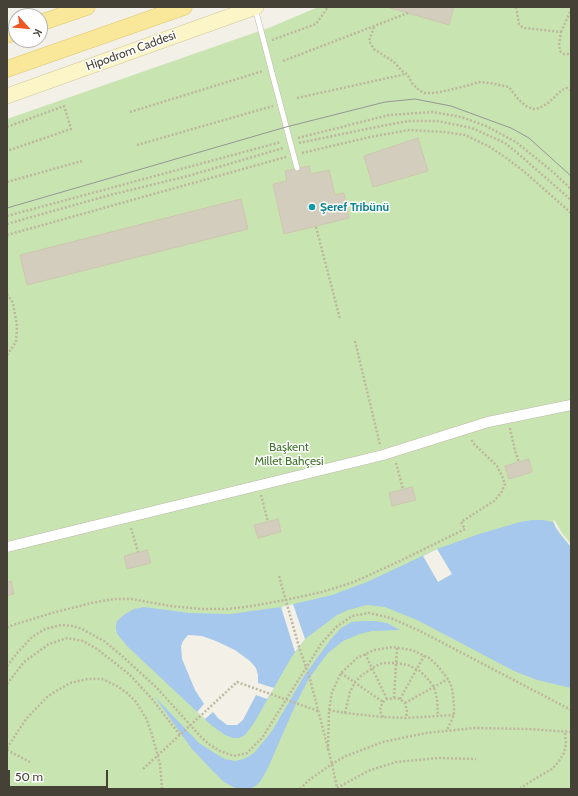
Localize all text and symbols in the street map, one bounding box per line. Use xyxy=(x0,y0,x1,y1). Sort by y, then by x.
north arrow xyxy=(8,8,48,48)
text: K xyxy=(30,27,46,39)
street label: Hipodrom Caddesi xyxy=(84,28,178,74)
place label: Şeref Tribünü xyxy=(320,200,389,214)
marker: Şeref Tribünü xyxy=(307,202,317,212)
park label: Başkent Millet Bahçesi xyxy=(254,440,324,468)
scale bar xyxy=(10,762,110,788)
text: 50 m xyxy=(15,769,43,784)

